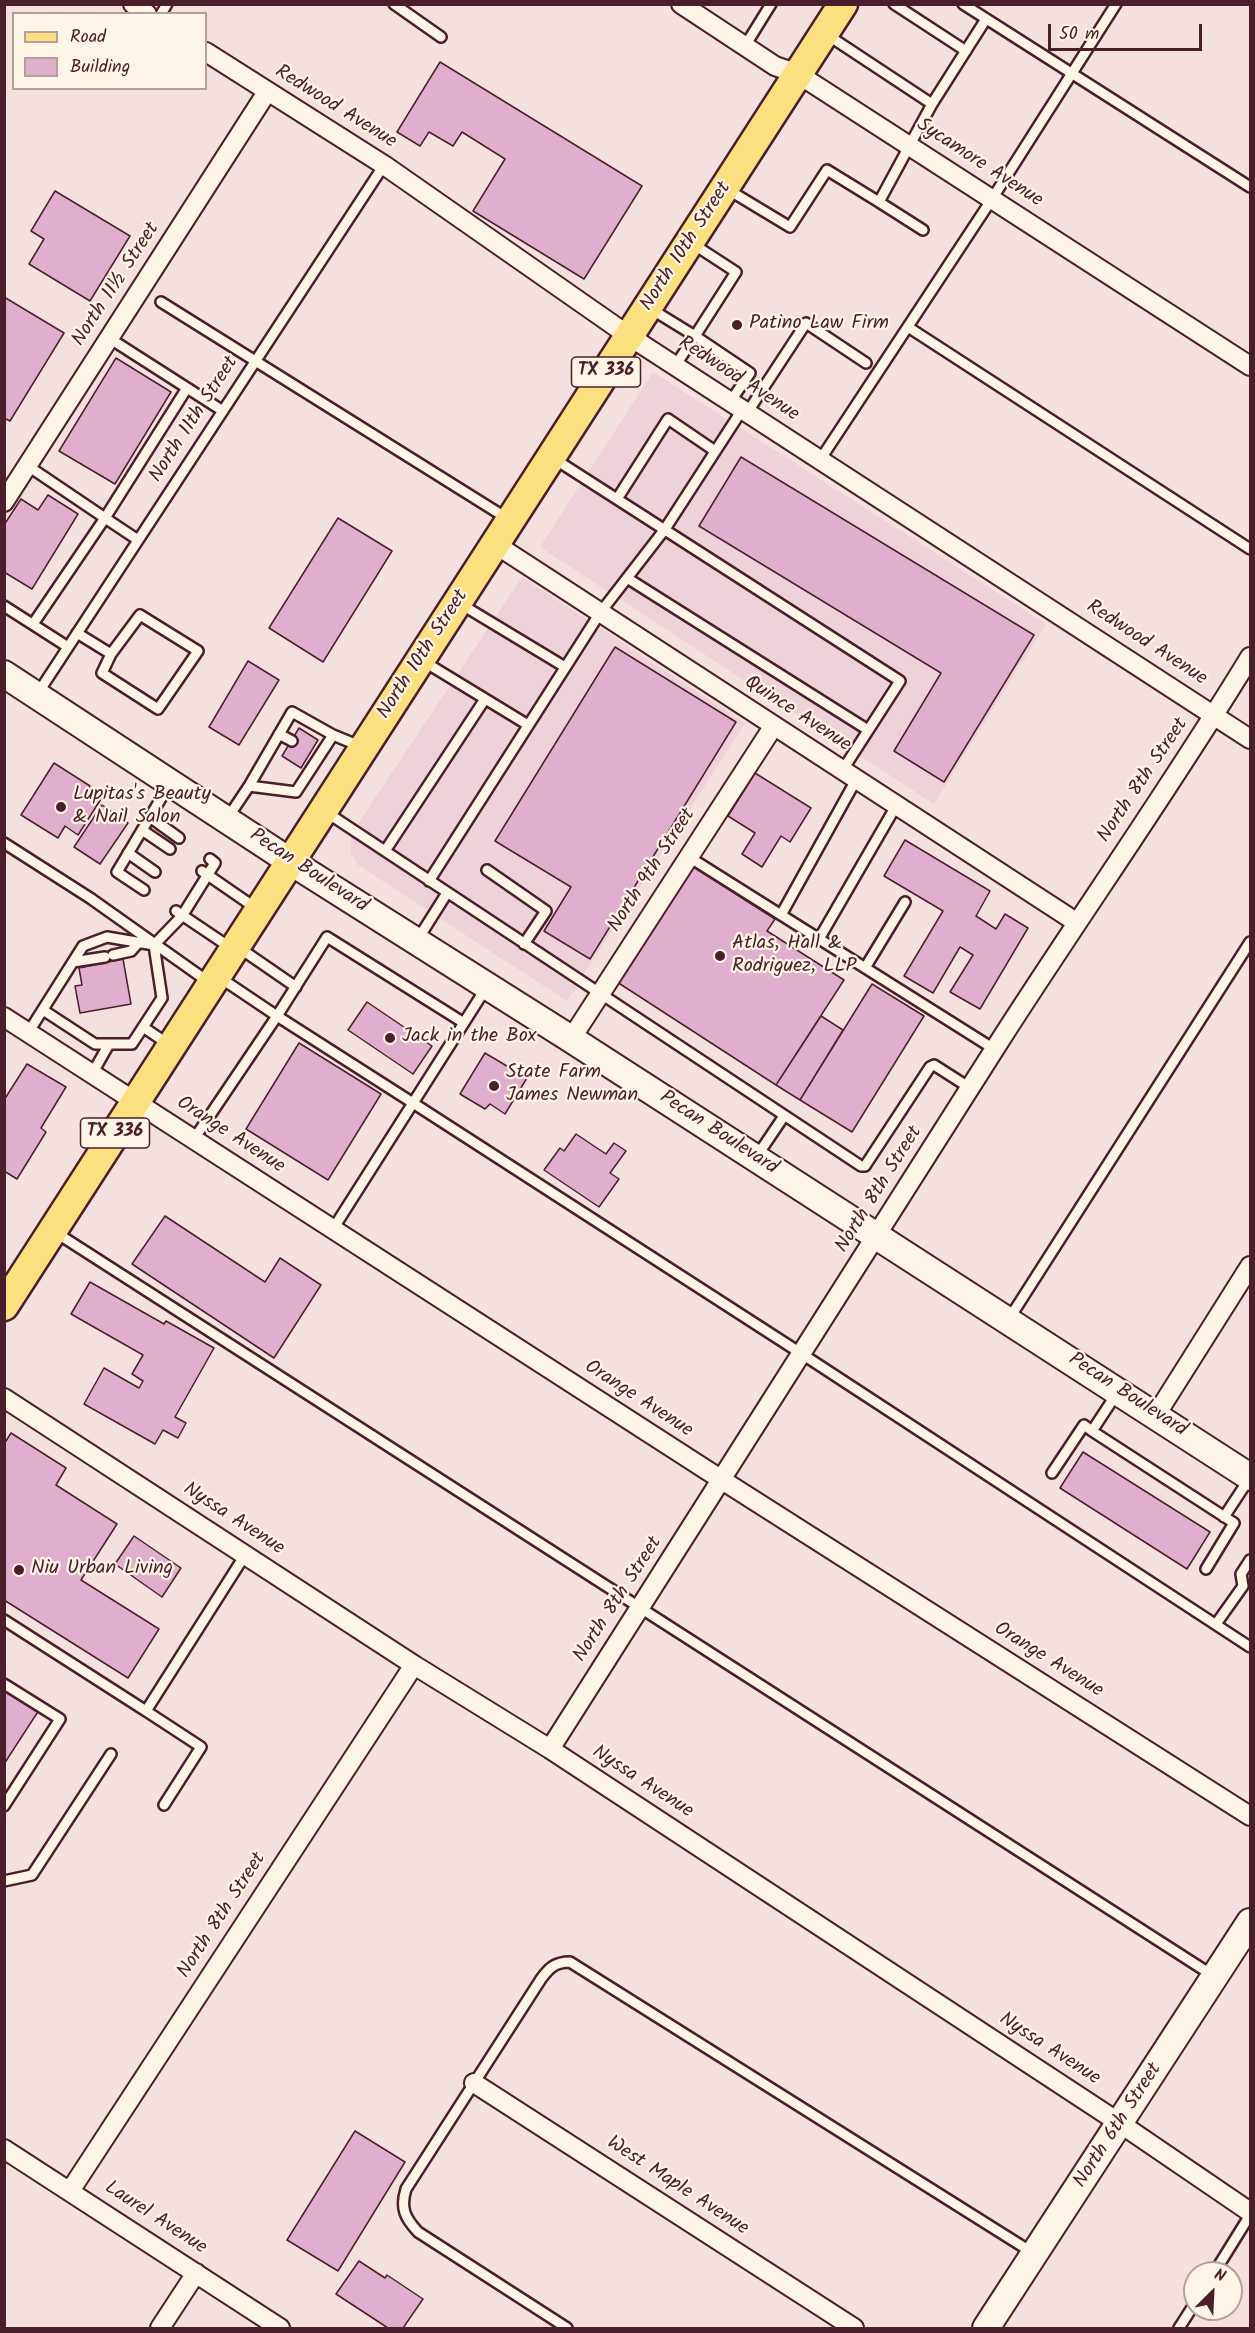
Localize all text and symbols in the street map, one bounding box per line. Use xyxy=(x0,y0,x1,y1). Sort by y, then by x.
legend xyxy=(12,12,207,90)
scale bar xyxy=(1051,12,1206,50)
text: 50 m xyxy=(1059,20,1099,49)
text: Road xyxy=(70,23,106,52)
text: Building xyxy=(70,53,130,82)
street label: Redwood Avenue xyxy=(270,61,400,155)
street label: Sycamore Avenue xyxy=(911,114,1047,214)
street label: North 10th Street xyxy=(636,178,738,316)
street label: North 11½ Street xyxy=(68,219,166,351)
place label: Patino Law Firm xyxy=(749,313,889,337)
marker: Patino Law Firm xyxy=(730,318,744,332)
street label: Redwood Avenue xyxy=(673,332,803,428)
street label: North 11th Street xyxy=(145,352,245,488)
road number: TX 336 xyxy=(572,357,640,387)
street label: North 10th Street xyxy=(373,586,475,724)
street label: Redwood Avenue xyxy=(1081,596,1211,692)
street label: Quince Avenue xyxy=(739,672,855,758)
street label: North 8th Street xyxy=(1094,714,1194,848)
place label: Lupitas's Beauty & Nail Salon xyxy=(73,784,211,831)
marker: Lupitas's Beauty & Nail Salon xyxy=(54,800,68,814)
street label: North 9th Street xyxy=(604,805,702,937)
street label: Pecan Boulevard xyxy=(244,825,372,919)
place label: Atlas, Hall & Rodriguez, LLP xyxy=(732,933,856,980)
marker: Atlas, Hall & Rodriguez, LLP xyxy=(713,949,727,963)
place label: Jack in the Box xyxy=(402,1026,536,1050)
marker: Jack in the Box xyxy=(383,1031,397,1045)
place label: State Farm James Newman xyxy=(506,1062,638,1109)
marker: State Farm James Newman xyxy=(487,1079,501,1093)
street label: Pecan Boulevard xyxy=(654,1087,782,1181)
street label: Orange Avenue xyxy=(171,1092,289,1180)
road number: TX 336 xyxy=(80,1118,150,1148)
street label: North 8th Street xyxy=(831,1122,929,1258)
street label: Pecan Boulevard xyxy=(1063,1349,1191,1443)
street label: Orange Avenue xyxy=(579,1356,697,1444)
street label: Nyssa Avenue xyxy=(178,1478,288,1562)
street label: North 8th Street xyxy=(569,1533,669,1667)
place label: Niu Urban Living xyxy=(31,1558,173,1582)
marker: Niu Urban Living xyxy=(12,1563,26,1577)
street label: Orange Avenue xyxy=(989,1618,1107,1704)
street label: Nyssa Avenue xyxy=(587,1741,697,1825)
street label: North 8th Street xyxy=(173,1849,273,1983)
street label: Nyssa Avenue xyxy=(994,2008,1104,2092)
street label: North 6th Street xyxy=(1070,2059,1168,2193)
street label: West Maple Avenue xyxy=(602,2132,752,2242)
street label: Laurel Avenue xyxy=(99,2177,211,2261)
north arrow xyxy=(1183,2261,1243,2321)
text: N xyxy=(1210,2262,1229,2289)

